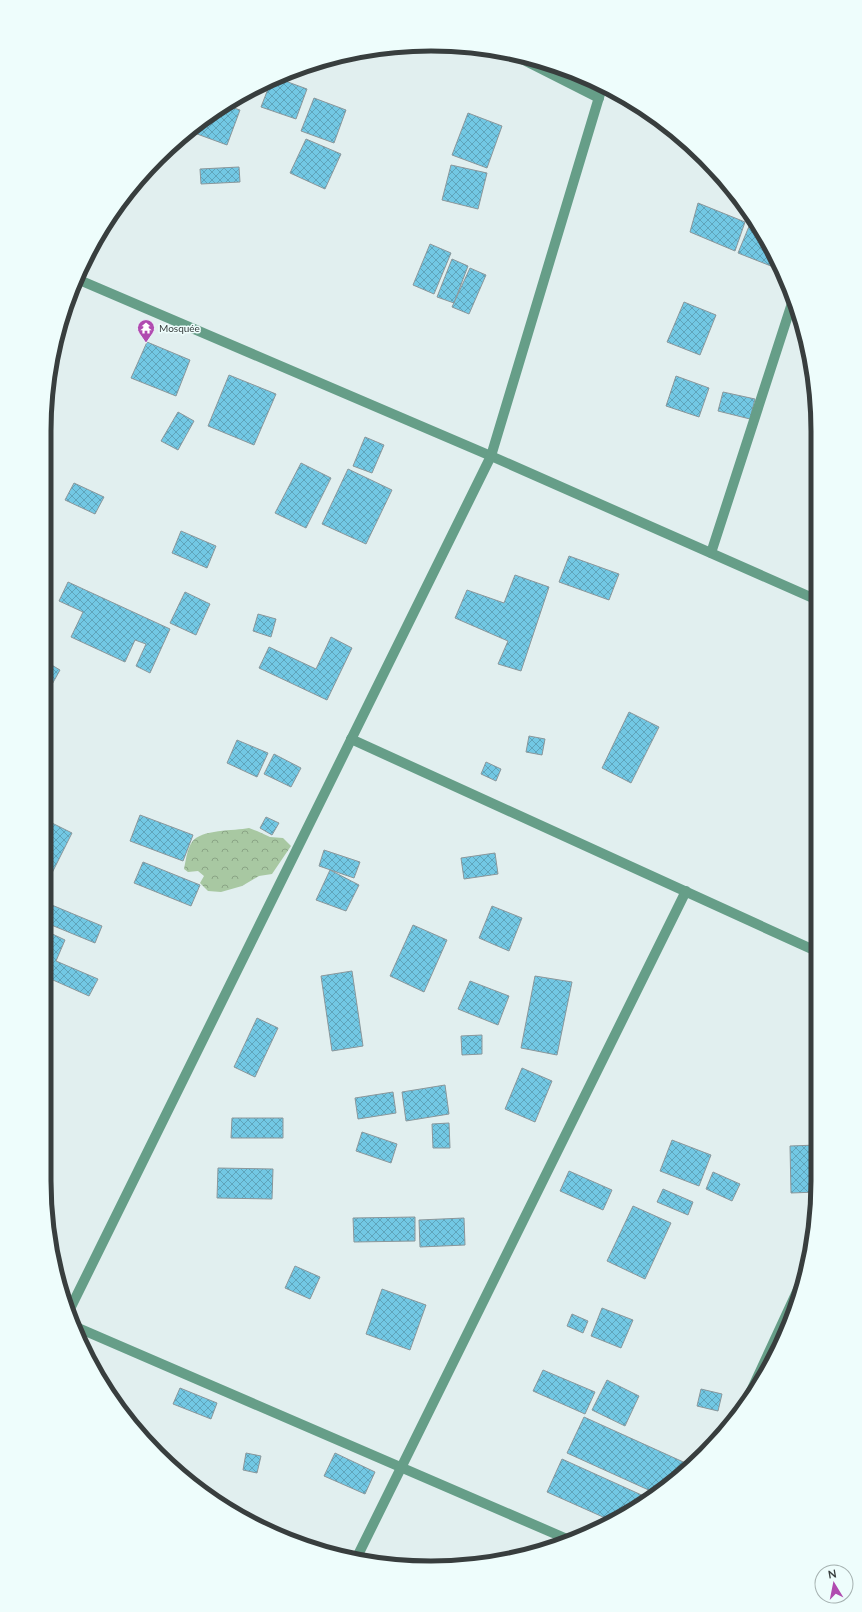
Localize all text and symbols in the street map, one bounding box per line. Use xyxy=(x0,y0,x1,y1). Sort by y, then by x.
temple icon: Mosquée xyxy=(136,318,156,343)
place label: Mosquée xyxy=(159,322,200,334)
north arrow xyxy=(814,1564,854,1604)
text: N xyxy=(827,1567,837,1581)

